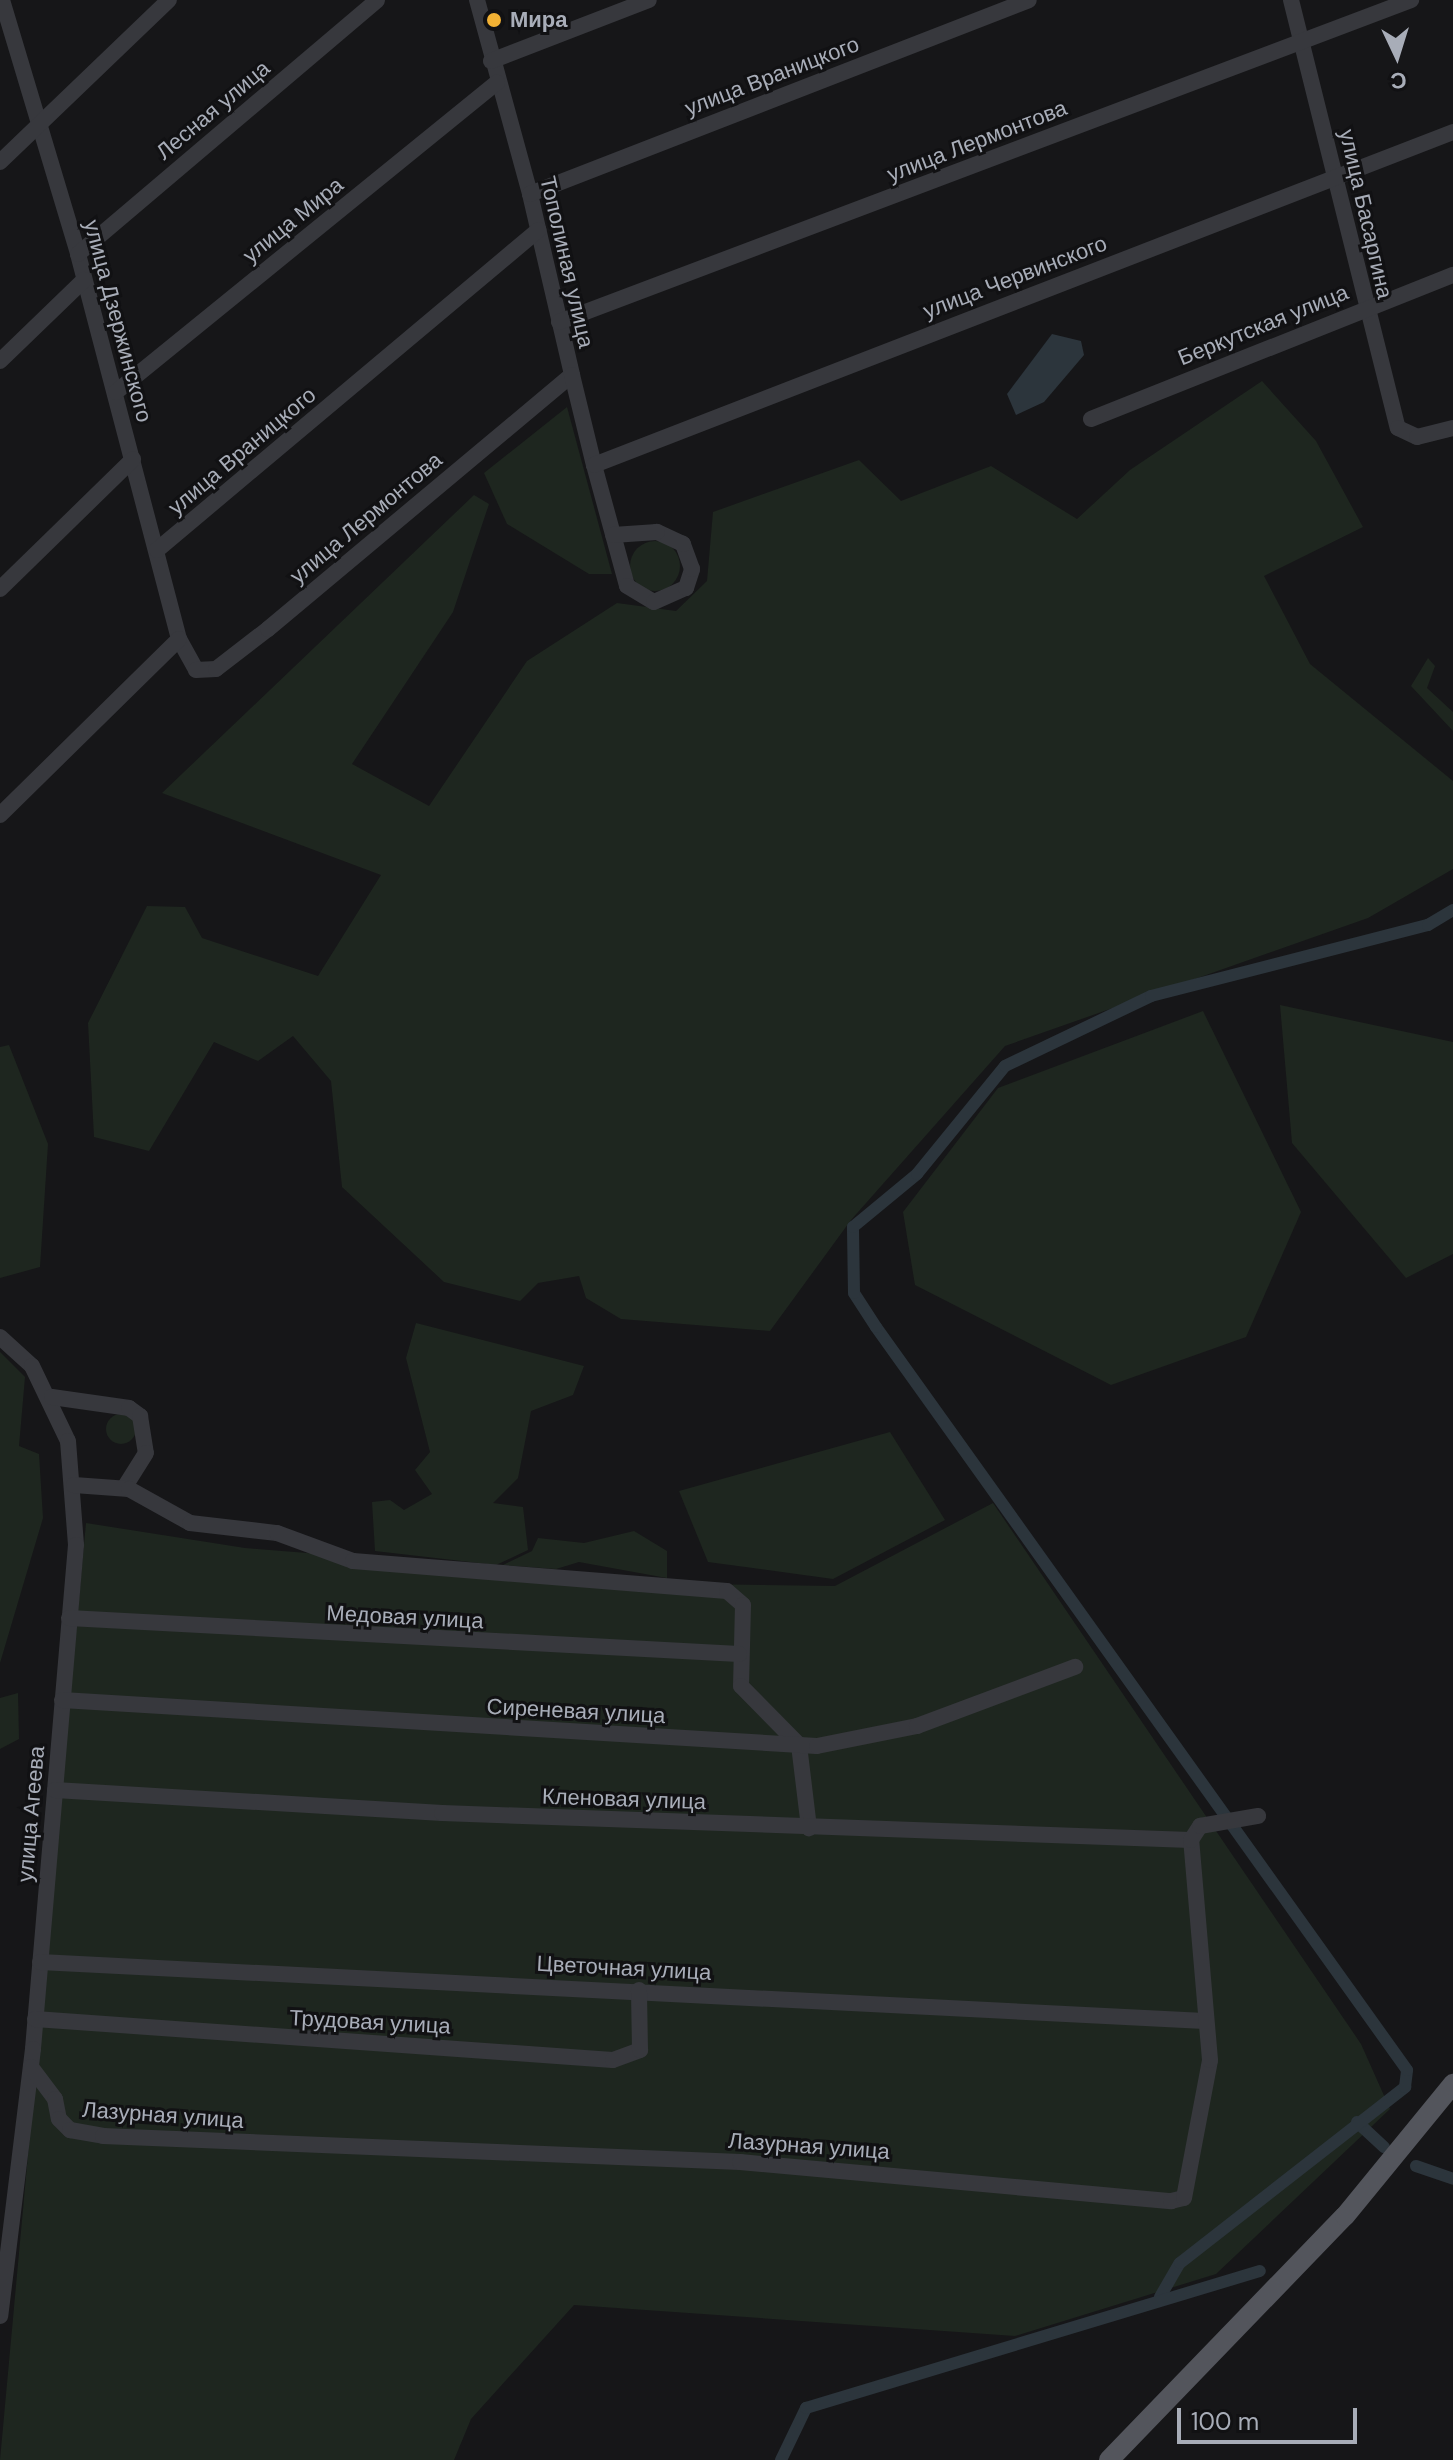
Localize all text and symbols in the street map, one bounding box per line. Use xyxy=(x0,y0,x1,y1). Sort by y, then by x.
place label: Мира xyxy=(510,7,568,33)
marker: Мира xyxy=(485,11,503,29)
north arrow xyxy=(1357,16,1437,96)
street label: улица Враницкого xyxy=(681,31,863,121)
street label: Лесная улица xyxy=(151,55,275,165)
text: С xyxy=(1390,65,1408,95)
street label: улица Лермонтова xyxy=(883,95,1071,187)
street label: улица Басаргина xyxy=(1334,127,1398,301)
street label: улица Мира xyxy=(238,172,348,268)
street label: Тополиная улица xyxy=(534,174,600,350)
street label: улица Дзержинского xyxy=(78,217,158,425)
street label: улица Червинского xyxy=(919,230,1111,324)
street label: Беркутская улица xyxy=(1174,279,1352,371)
street label: улица Враницкого xyxy=(163,382,321,520)
street label: улица Лермонтова xyxy=(285,447,447,589)
street label: Медовая улица xyxy=(326,1600,484,1634)
street label: Сиреневая улица xyxy=(486,1693,666,1729)
street label: улица Агеева xyxy=(12,1745,50,1883)
street label: Кленовая улица xyxy=(541,1783,707,1815)
street label: Цветочная улица xyxy=(536,1950,712,1986)
street label: Трудовая улица xyxy=(289,2005,451,2039)
street label: Лазурная улица xyxy=(81,2096,245,2134)
street label: Лазурная улица xyxy=(727,2127,891,2165)
scale bar xyxy=(1181,2392,1361,2442)
text: 100 m xyxy=(1191,2406,1259,2437)

